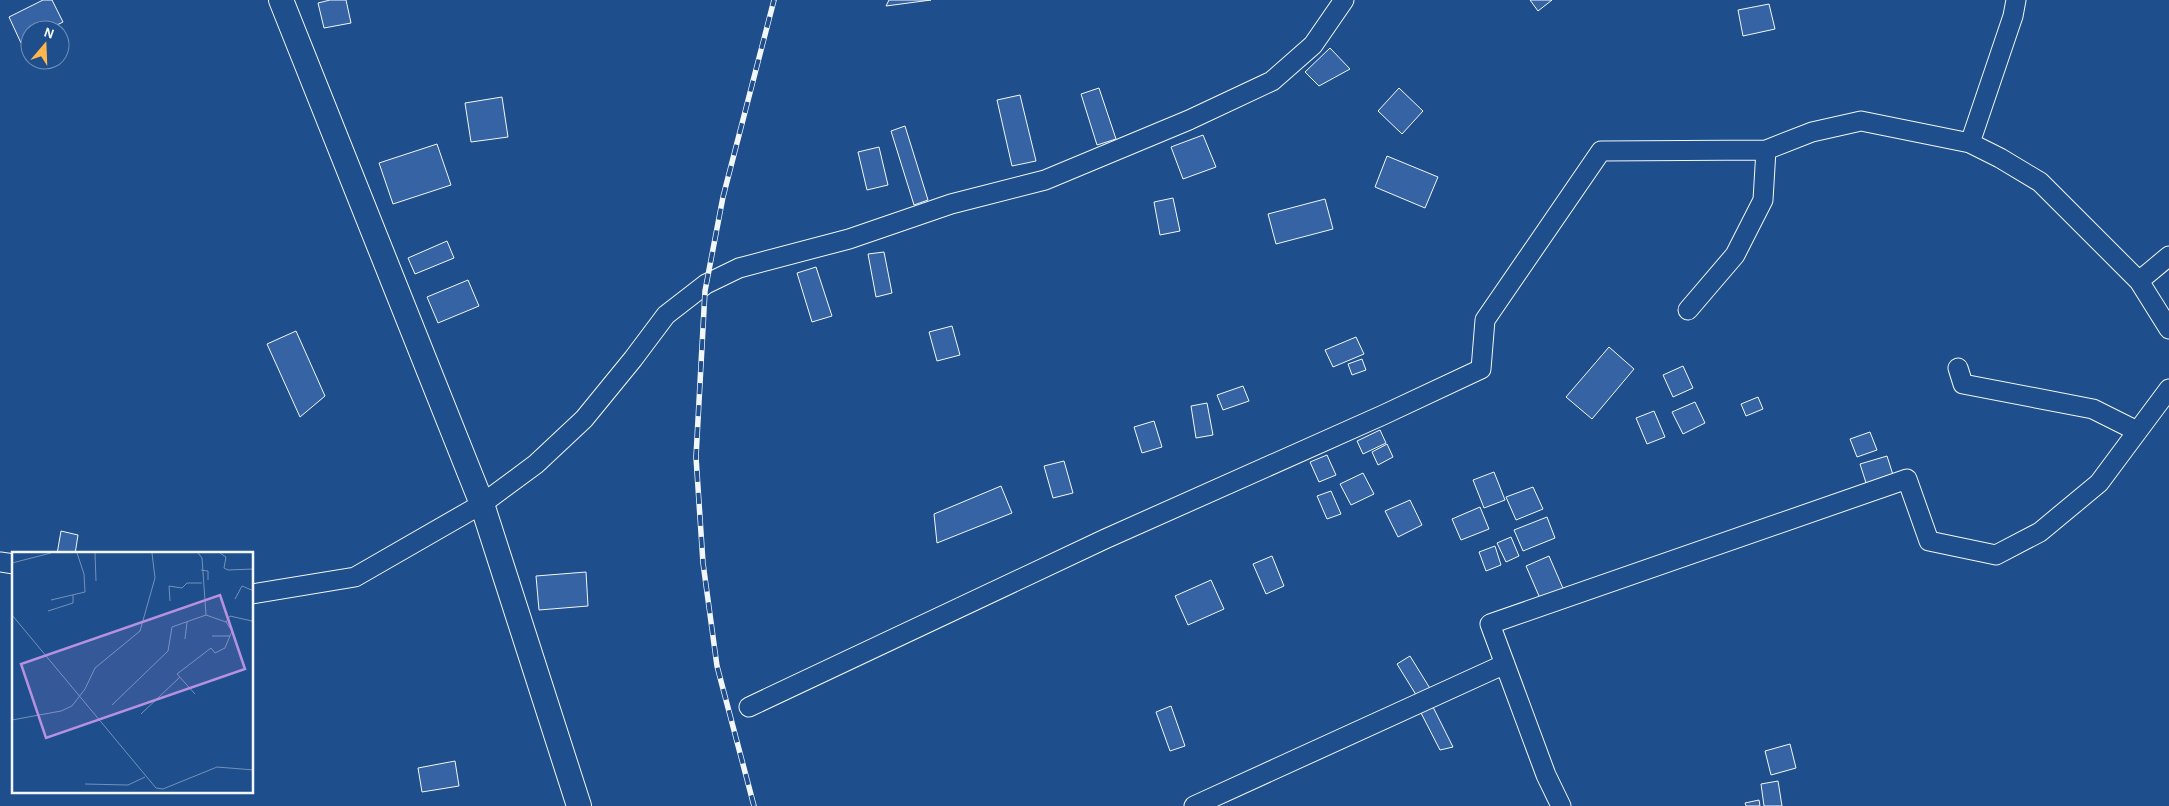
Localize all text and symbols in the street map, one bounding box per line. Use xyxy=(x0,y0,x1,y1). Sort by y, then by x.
north arrow xyxy=(20,20,70,70)
text: N xyxy=(42,25,56,42)
inset map xyxy=(12,552,254,794)

